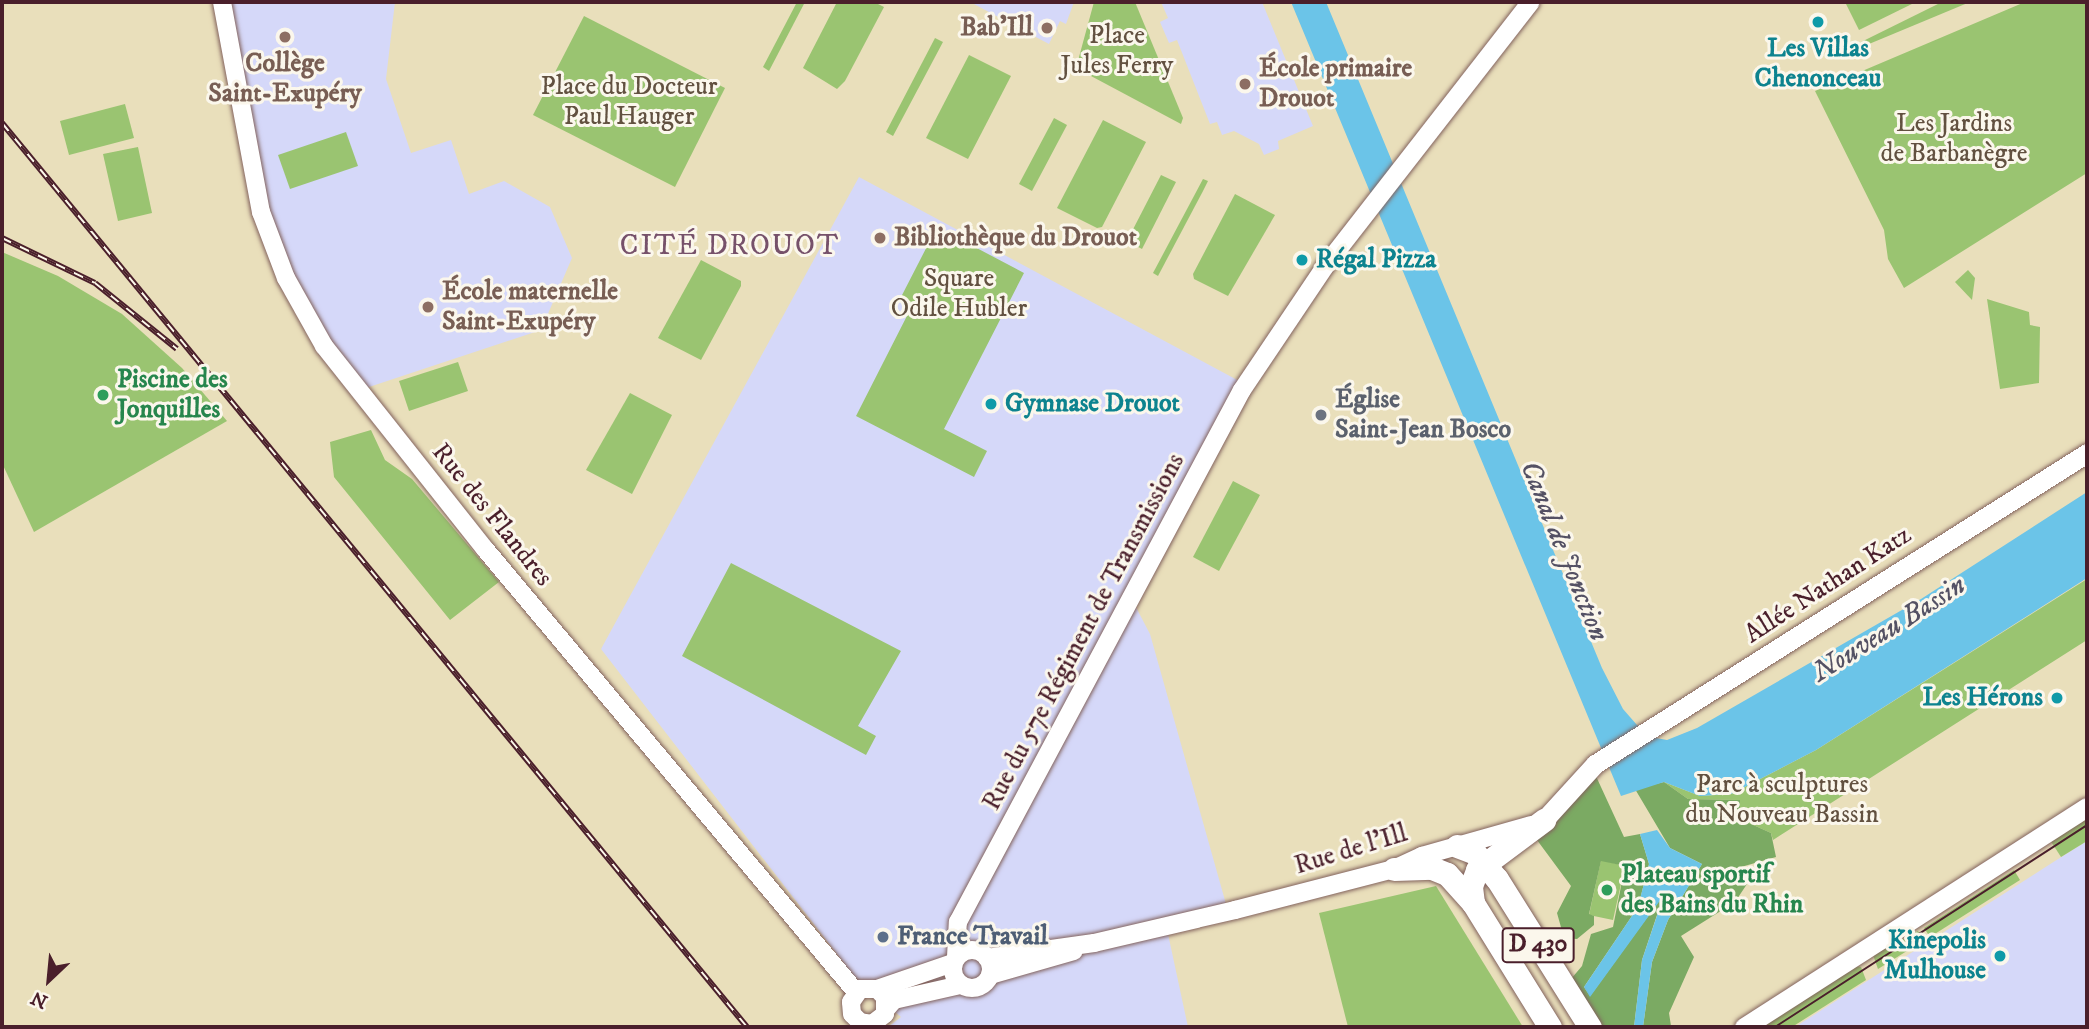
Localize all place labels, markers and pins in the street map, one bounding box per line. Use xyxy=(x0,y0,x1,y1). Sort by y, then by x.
place label: Bab'Ill xyxy=(960,12,1033,44)
marker: Les Villas Chenonceau xyxy=(1810,14,1826,30)
marker: Bab'Ill xyxy=(1039,20,1055,36)
marker: Collège Saint-Exupéry xyxy=(277,29,293,45)
place label: Les Villas Chenonceau xyxy=(1755,33,1881,94)
place label: Collège Saint-Exupéry xyxy=(208,48,362,110)
place label: École primaire Drouot xyxy=(1259,53,1412,114)
marker: École primaire Drouot xyxy=(1237,76,1253,92)
place label: Bibliothèque du Drouot xyxy=(894,222,1137,254)
marker: Bibliothèque du Drouot xyxy=(872,230,888,246)
place label: Régal Pizza xyxy=(1316,244,1436,276)
marker: Régal Pizza xyxy=(1294,252,1310,268)
place label: École maternelle Saint-Exupéry xyxy=(442,276,618,338)
marker: École maternelle Saint-Exupéry xyxy=(420,299,436,315)
place label: Piscine des Jonquilles xyxy=(117,364,228,426)
place label: Église Saint-Jean Bosco xyxy=(1335,384,1511,446)
marker: Piscine des Jonquilles xyxy=(95,387,111,403)
place label: Gymnase Drouot xyxy=(1005,388,1180,420)
marker: Gymnase Drouot xyxy=(983,396,999,412)
marker: Église Saint-Jean Bosco xyxy=(1313,407,1329,423)
place label: Les Hérons xyxy=(1922,682,2043,714)
marker: Les Hérons xyxy=(2049,690,2065,706)
place label: Plateau sportif des Bains du Rhin xyxy=(1621,859,1803,920)
marker: Plateau sportif des Bains du Rhin xyxy=(1599,882,1615,898)
place label: France Travail xyxy=(897,921,1048,953)
place label: Kinepolis Mulhouse xyxy=(1884,925,1986,986)
marker: France Travail xyxy=(875,929,891,945)
marker: Kinepolis Mulhouse xyxy=(1992,948,2008,964)

